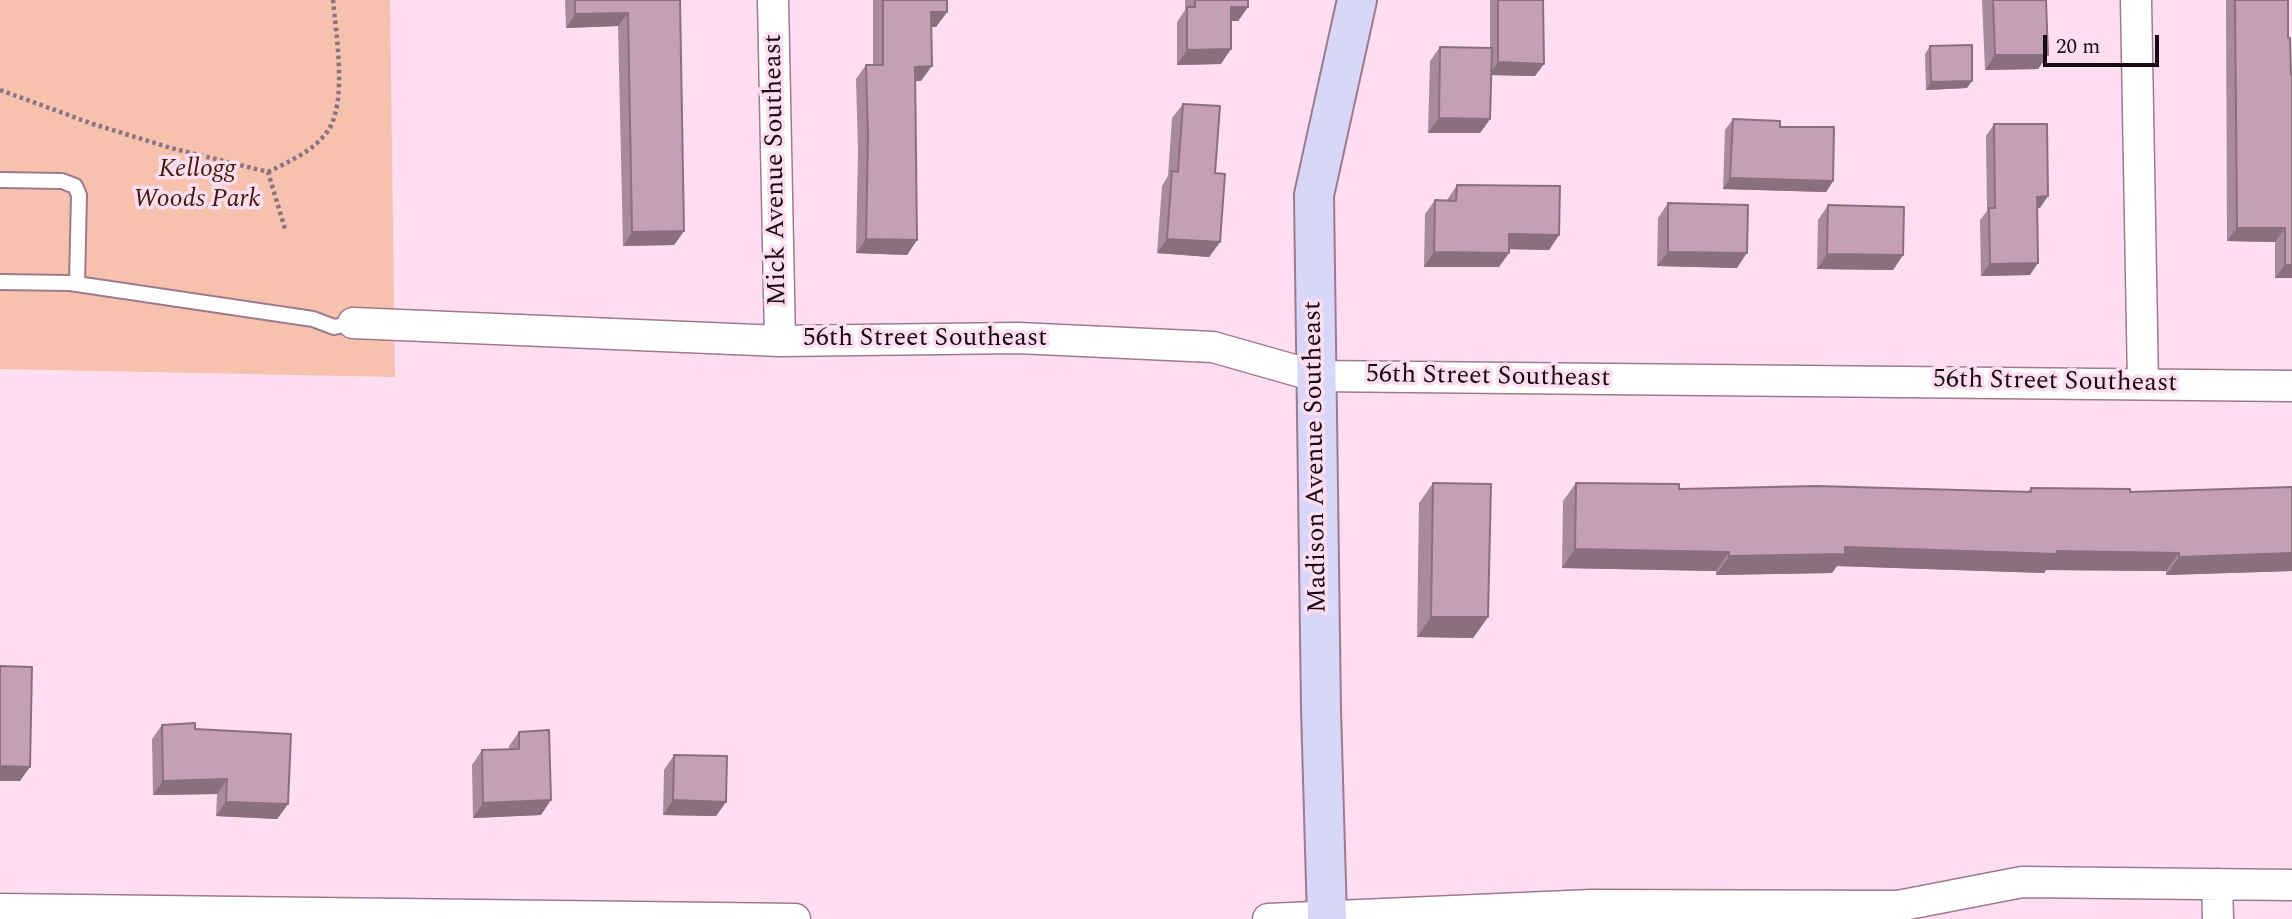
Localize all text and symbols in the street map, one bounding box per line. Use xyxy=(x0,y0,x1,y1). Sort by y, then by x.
scale bar xyxy=(2047,21,2162,65)
text: 20 m xyxy=(2056,31,2100,63)
street label: Mick Avenue Southeast xyxy=(759,34,795,306)
park label: Kellogg Woods Park xyxy=(133,155,261,216)
street label: Madison Avenue Southeast xyxy=(1299,301,1335,613)
street label: 56th Street Southeast xyxy=(803,324,1047,356)
street label: 56th Street Southeast xyxy=(1366,360,1610,396)
street label: 56th Street Southeast xyxy=(1933,365,2177,401)

